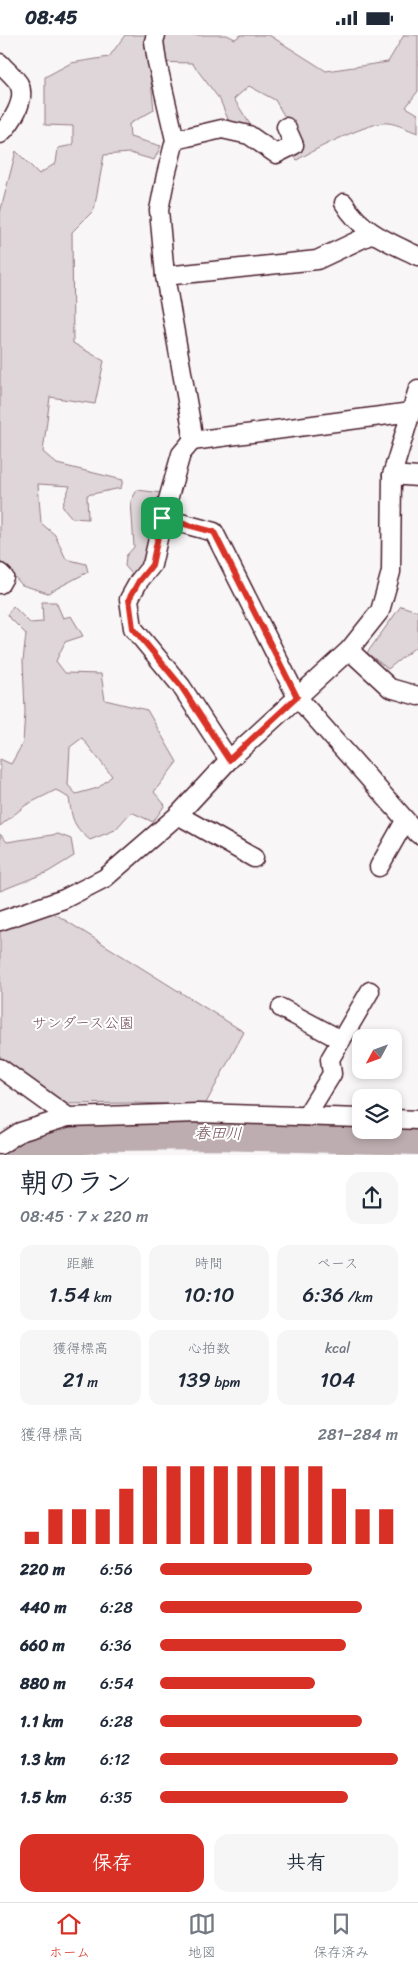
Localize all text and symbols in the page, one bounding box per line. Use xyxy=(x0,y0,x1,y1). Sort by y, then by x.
text: 08:45 xyxy=(25,1,78,34)
pin xyxy=(141,497,183,539)
icon: arrive xyxy=(148,504,176,532)
park label: サンダース公園 xyxy=(32,1010,134,1036)
north arrow xyxy=(352,1029,402,1079)
map controls xyxy=(352,1029,402,1139)
button: layers xyxy=(352,1089,402,1139)
water label: 春田川 xyxy=(194,1118,242,1148)
text: 朝のラン xyxy=(20,1158,132,1207)
button: share xyxy=(346,1172,398,1224)
text: 08:45 · 7 × 220 m xyxy=(20,1202,148,1231)
text: 距離 xyxy=(66,1251,94,1276)
text: 時間 xyxy=(195,1251,223,1276)
text: ペース xyxy=(317,1251,358,1276)
text: 1.54 xyxy=(49,1276,90,1314)
text: 10:10 xyxy=(184,1276,234,1314)
text: 6:36 xyxy=(302,1276,344,1314)
text: km xyxy=(90,1285,112,1310)
text: /km xyxy=(344,1285,373,1310)
text: 獲得標高 xyxy=(52,1336,108,1361)
text: 心拍数 xyxy=(188,1336,230,1361)
text: kcal xyxy=(325,1336,350,1361)
text: 21 xyxy=(63,1361,84,1399)
text: 139 xyxy=(178,1361,211,1399)
text: 104 xyxy=(320,1361,355,1399)
text: m xyxy=(84,1370,98,1395)
text: bpm xyxy=(211,1370,240,1395)
text: 獲得標高 xyxy=(20,1420,84,1449)
text: 281–284 m xyxy=(318,1420,398,1449)
text: 220 m xyxy=(20,1555,65,1584)
text: 6:56 xyxy=(100,1555,133,1584)
text: 440 m xyxy=(20,1593,67,1622)
text: 6:28 xyxy=(100,1593,133,1622)
text: 660 m xyxy=(20,1631,65,1660)
text: 6:36 xyxy=(100,1631,132,1660)
text: 880 m xyxy=(20,1669,66,1698)
text: 6:54 xyxy=(100,1669,134,1698)
text: 1.1 km xyxy=(20,1707,64,1736)
text: 6:28 xyxy=(100,1707,133,1736)
text: 1.3 km xyxy=(20,1745,65,1774)
text: 6:12 xyxy=(100,1745,130,1774)
text: 1.5 km xyxy=(20,1783,66,1812)
text: 6:35 xyxy=(100,1783,132,1812)
button: 保存 xyxy=(20,1834,204,1892)
button: 共有 xyxy=(214,1834,398,1892)
tab: ホーム xyxy=(49,1910,90,1965)
tab: 地図 xyxy=(188,1910,216,1965)
tab: 保存済み xyxy=(313,1910,369,1965)

